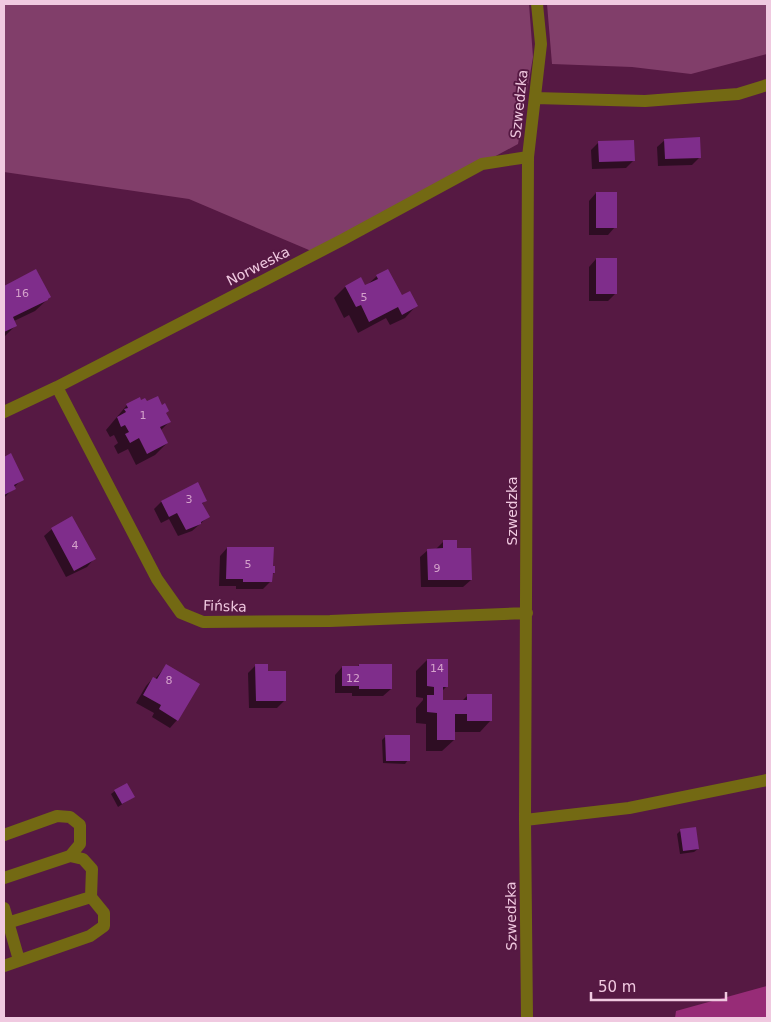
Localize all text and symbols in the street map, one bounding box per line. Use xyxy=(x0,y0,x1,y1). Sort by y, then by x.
street label: Szwedzka xyxy=(507,69,531,139)
street label: Norweska xyxy=(224,243,292,289)
house number: 16 xyxy=(15,287,29,300)
house number: 5 xyxy=(361,291,368,304)
house number: 1 xyxy=(140,409,147,422)
street label: Szwedzka xyxy=(504,477,520,545)
house number: 3 xyxy=(186,493,193,506)
house number: 4 xyxy=(72,539,79,552)
house number: 5 xyxy=(245,558,252,571)
house number: 9 xyxy=(434,562,441,575)
street label: Fińska xyxy=(203,597,247,615)
house number: 14 xyxy=(430,662,444,675)
house number: 12 xyxy=(346,672,360,685)
house number: 8 xyxy=(166,674,173,687)
street label: Szwedzka xyxy=(502,881,520,951)
scale bar xyxy=(591,970,726,1002)
text: 50 m xyxy=(598,978,636,996)

